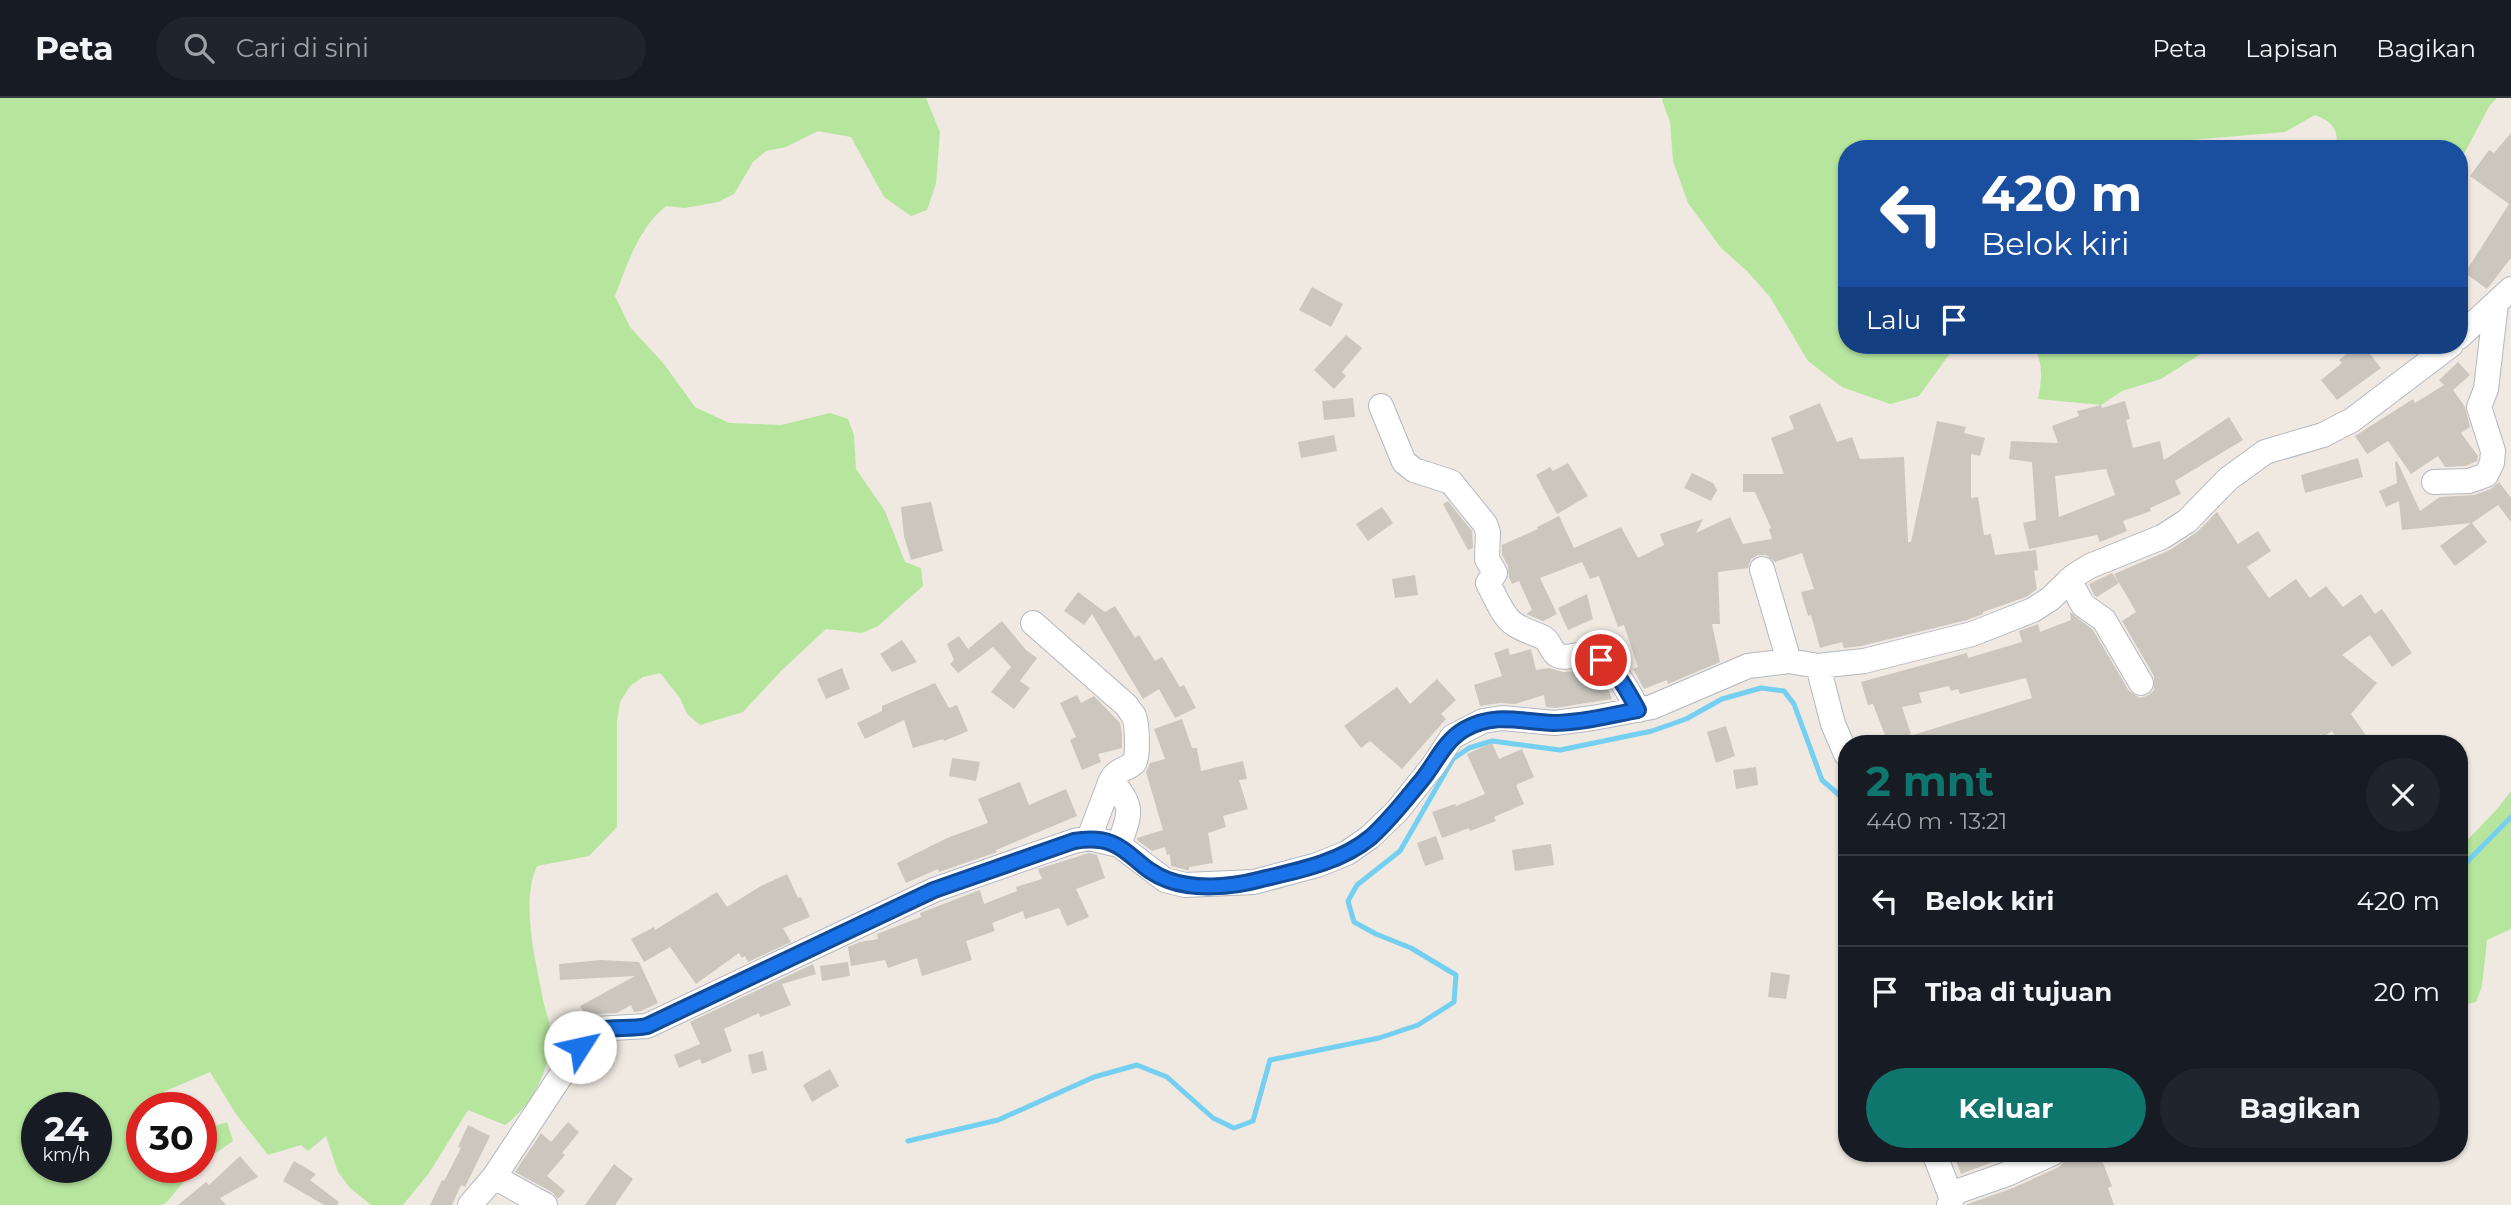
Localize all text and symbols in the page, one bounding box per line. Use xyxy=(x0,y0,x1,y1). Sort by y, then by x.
search box xyxy=(156,17,646,80)
text: Peta xyxy=(35,28,114,68)
icon: search xyxy=(180,29,218,67)
text: Cari di sini xyxy=(236,32,369,64)
text: Peta xyxy=(2152,34,2207,63)
text: Lapisan xyxy=(2245,34,2338,63)
text: Bagikan xyxy=(2376,34,2476,63)
text: 420 m xyxy=(1981,164,2142,223)
icon: left xyxy=(1866,168,1957,259)
text: Belok kiri xyxy=(1981,224,2130,263)
icon: arrive xyxy=(1935,301,1973,339)
text: Lalu xyxy=(1866,304,1921,336)
pin xyxy=(1571,630,1631,690)
icon: arrive xyxy=(1582,641,1620,679)
text: 2 mnt xyxy=(1866,755,1994,807)
button: close xyxy=(2366,758,2440,832)
text: 440 m · 13:21 xyxy=(1866,807,2007,835)
icon: left xyxy=(1866,882,1904,920)
text: Belok kiri xyxy=(1925,885,2054,917)
text: 420 m xyxy=(2357,885,2440,917)
icon: arrive xyxy=(1866,973,1904,1011)
text: Tiba di tujuan xyxy=(1925,976,2112,1008)
text: 20 m xyxy=(2374,976,2440,1008)
position arrow xyxy=(543,1010,617,1084)
button: Keluar xyxy=(1866,1068,2146,1148)
button: Bagikan xyxy=(2160,1068,2440,1148)
speed limit sign: 30 xyxy=(126,1092,217,1183)
text: 24 xyxy=(44,1107,89,1150)
text: km/h xyxy=(42,1144,91,1166)

